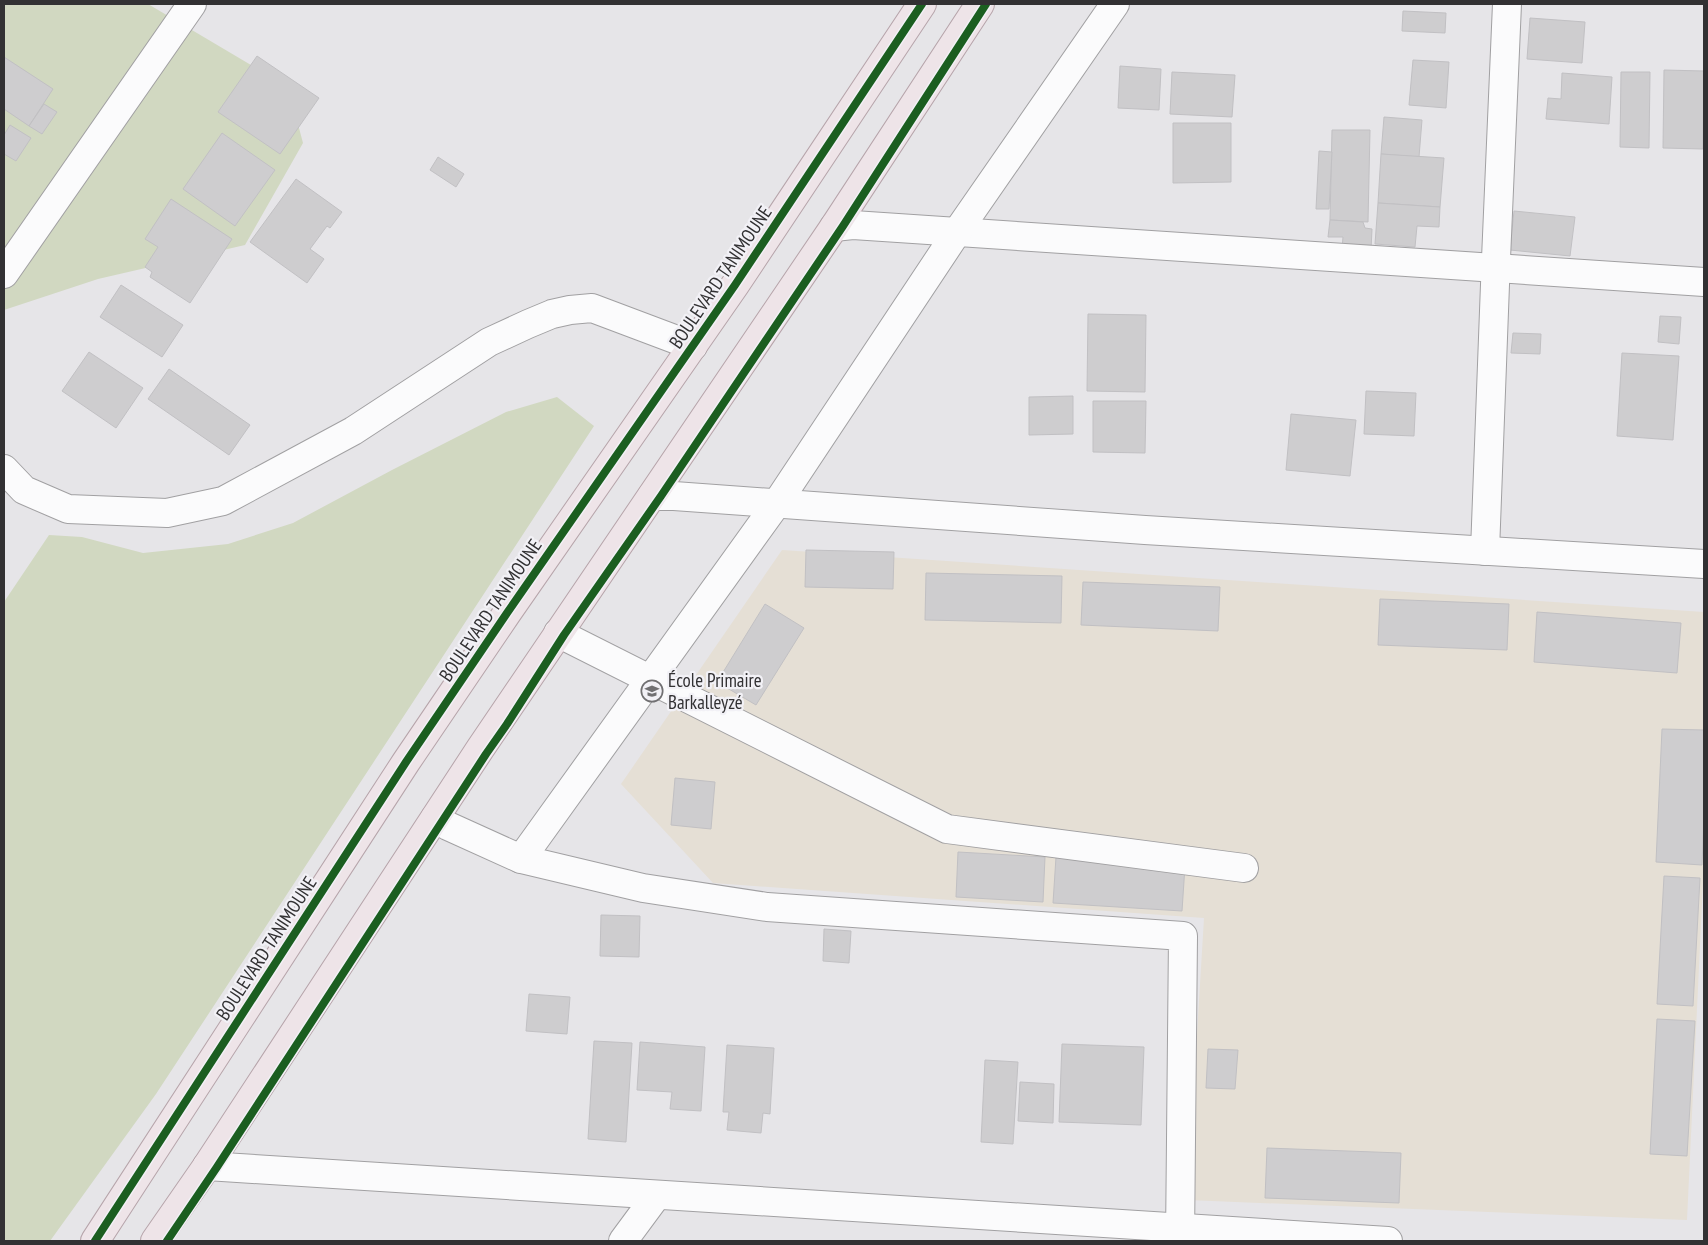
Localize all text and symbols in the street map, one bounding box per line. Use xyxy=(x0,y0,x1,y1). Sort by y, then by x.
street label: BOULEVARD TANIMOUNE xyxy=(663,201,777,353)
street label: BOULEVARD TANIMOUNE xyxy=(433,534,547,686)
place label: École Primaire Barkalleyzé xyxy=(668,668,762,714)
school or university icon: École Primaire Barkalleyzé xyxy=(640,679,664,703)
street label: BOULEVARD TANIMOUNE xyxy=(210,871,322,1025)

